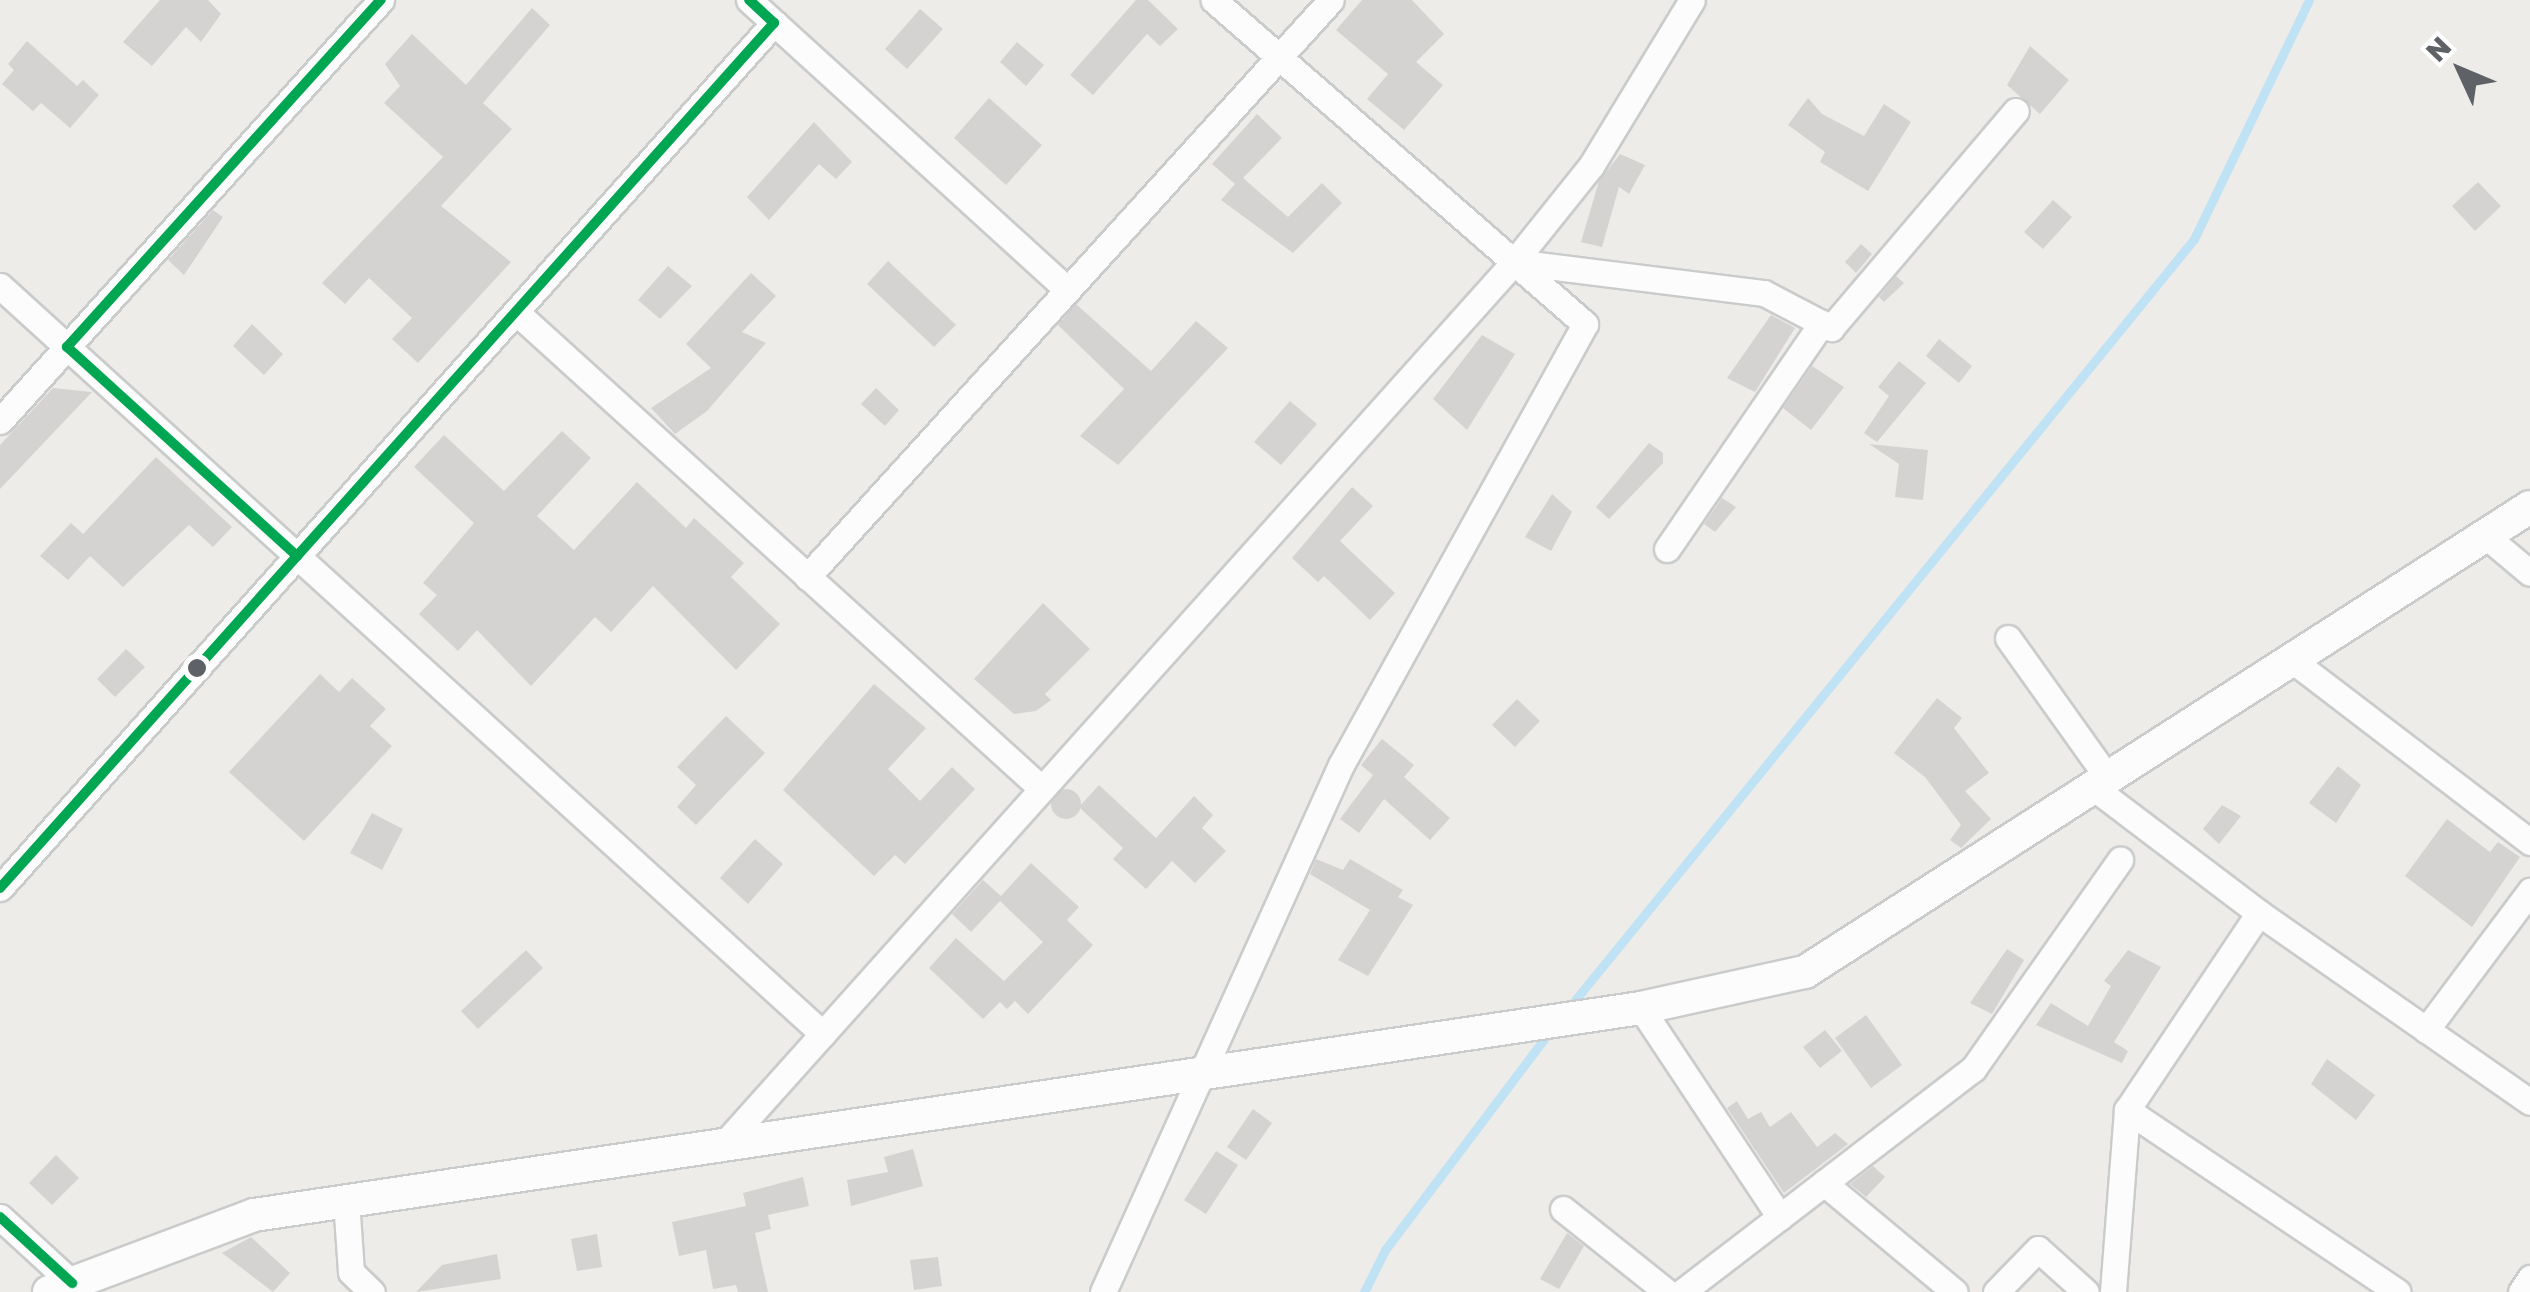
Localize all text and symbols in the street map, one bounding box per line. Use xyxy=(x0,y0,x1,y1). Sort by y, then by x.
north arrow xyxy=(2410,20,2510,120)
text: N xyxy=(2419,30,2457,68)
unlabelled marker xyxy=(187,658,207,678)

